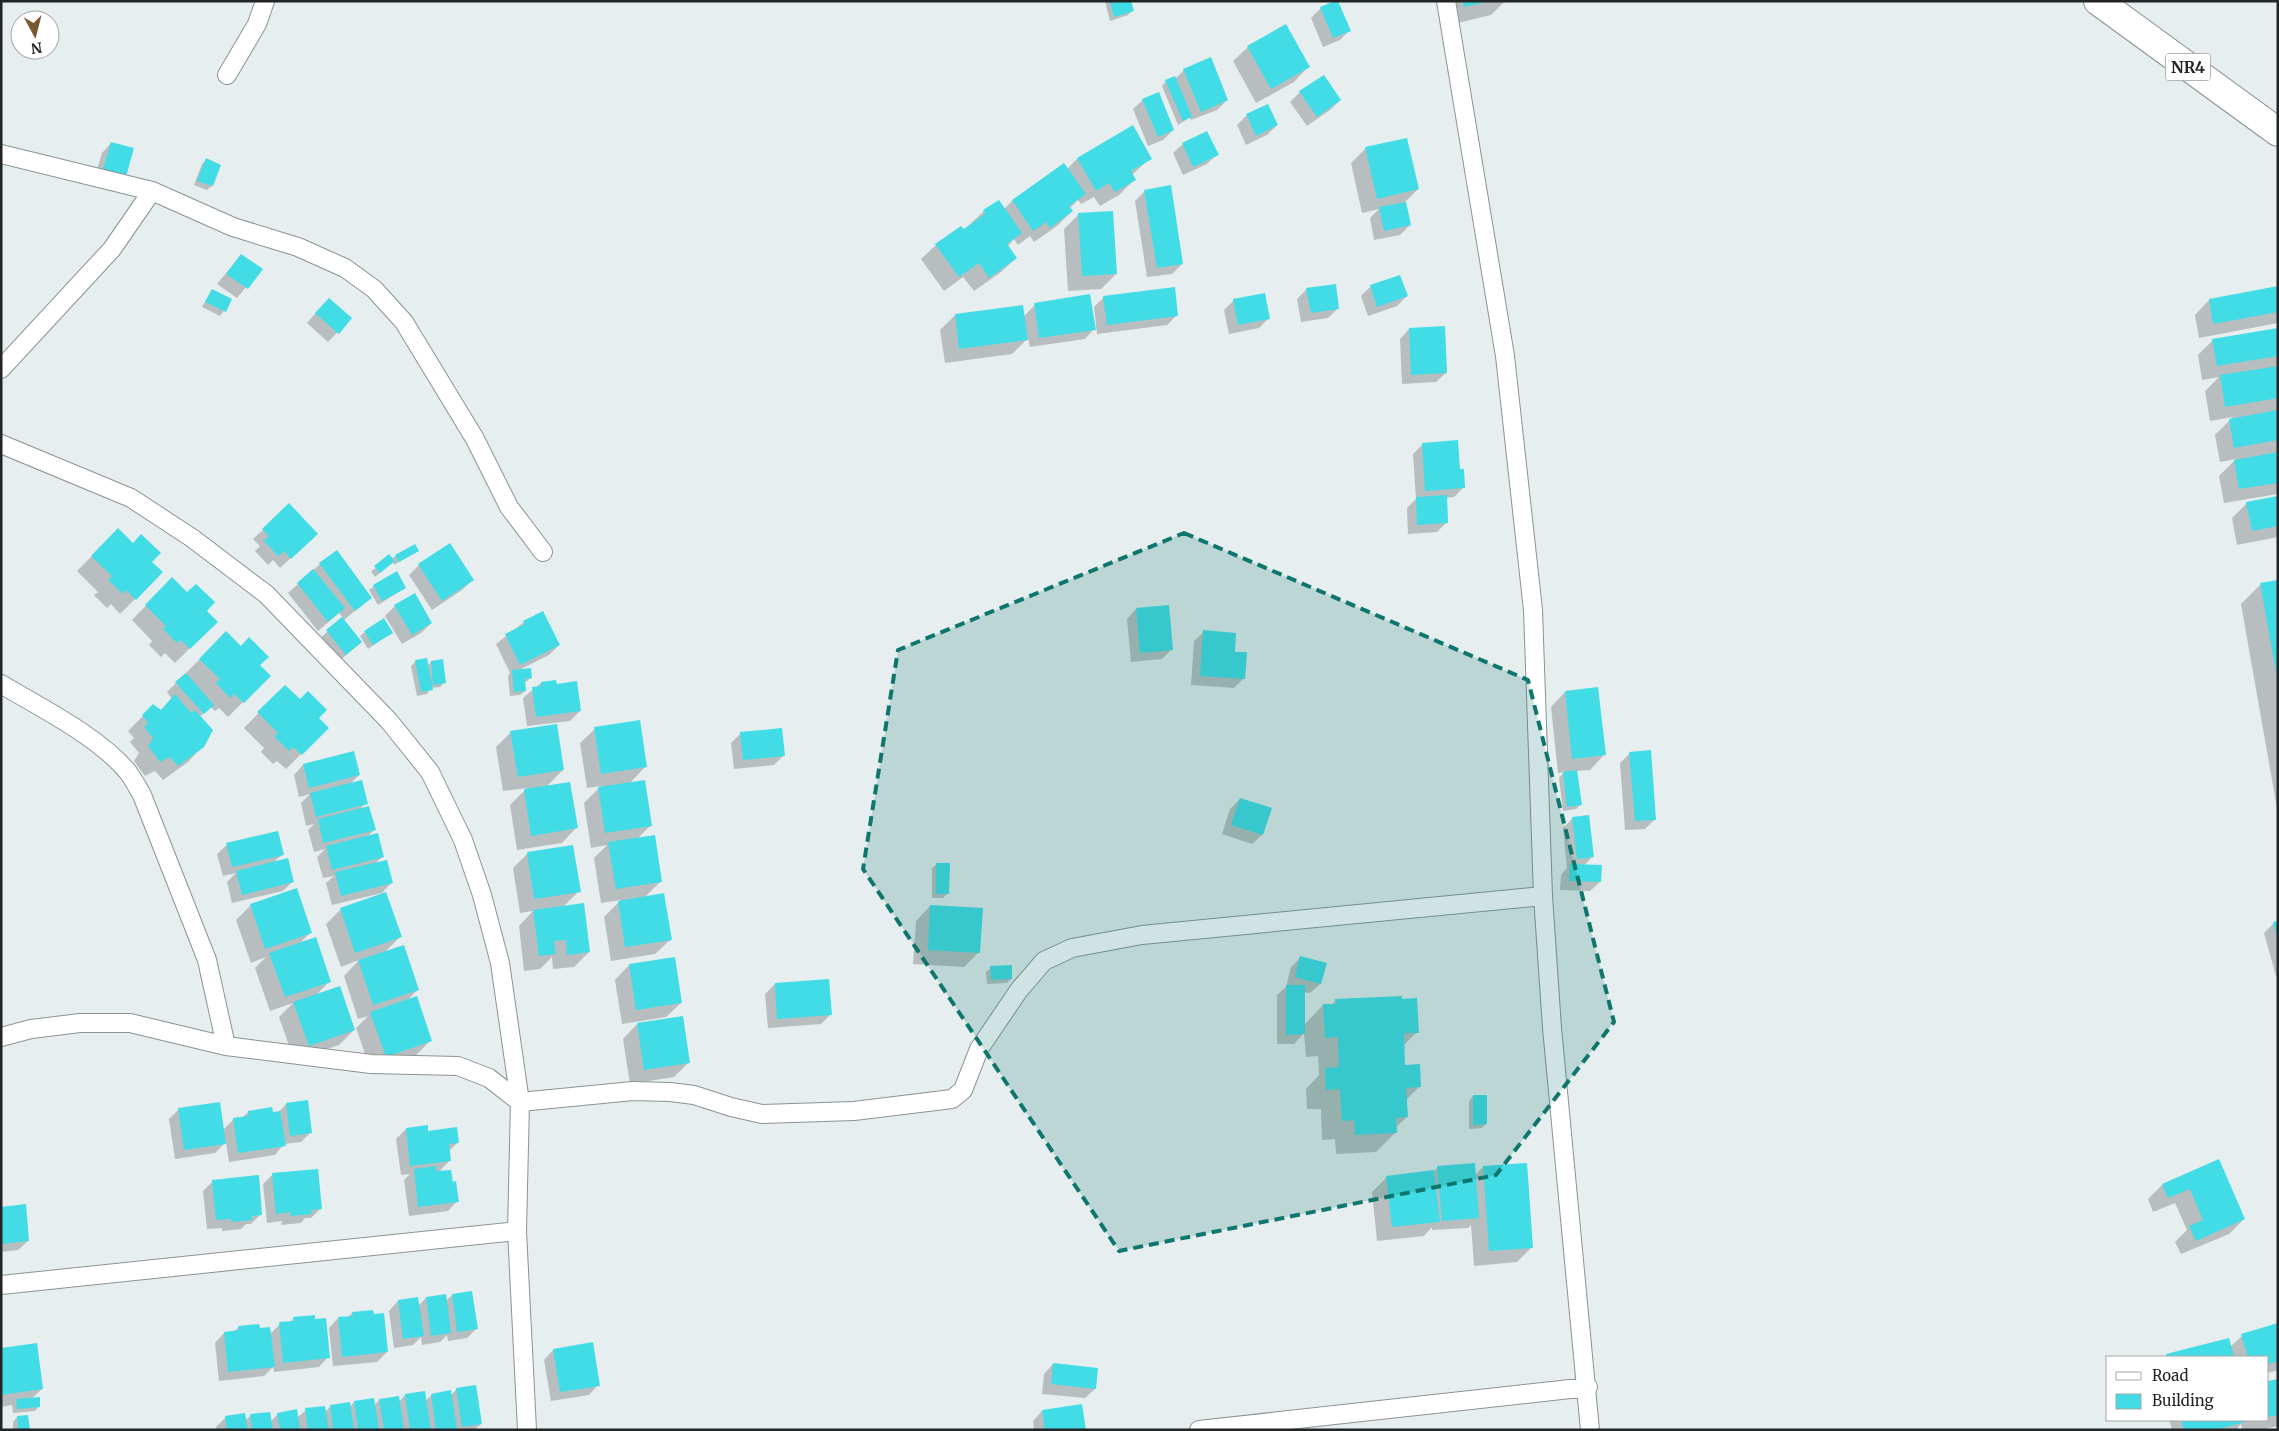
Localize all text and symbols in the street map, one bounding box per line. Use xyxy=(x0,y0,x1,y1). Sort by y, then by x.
north arrow xyxy=(10,10,60,60)
text: N xyxy=(30,38,43,58)
road number: NR4 xyxy=(2166,54,2210,80)
legend xyxy=(2106,1356,2269,1421)
text: Road xyxy=(2152,1366,2188,1385)
text: Building xyxy=(2152,1391,2214,1410)

